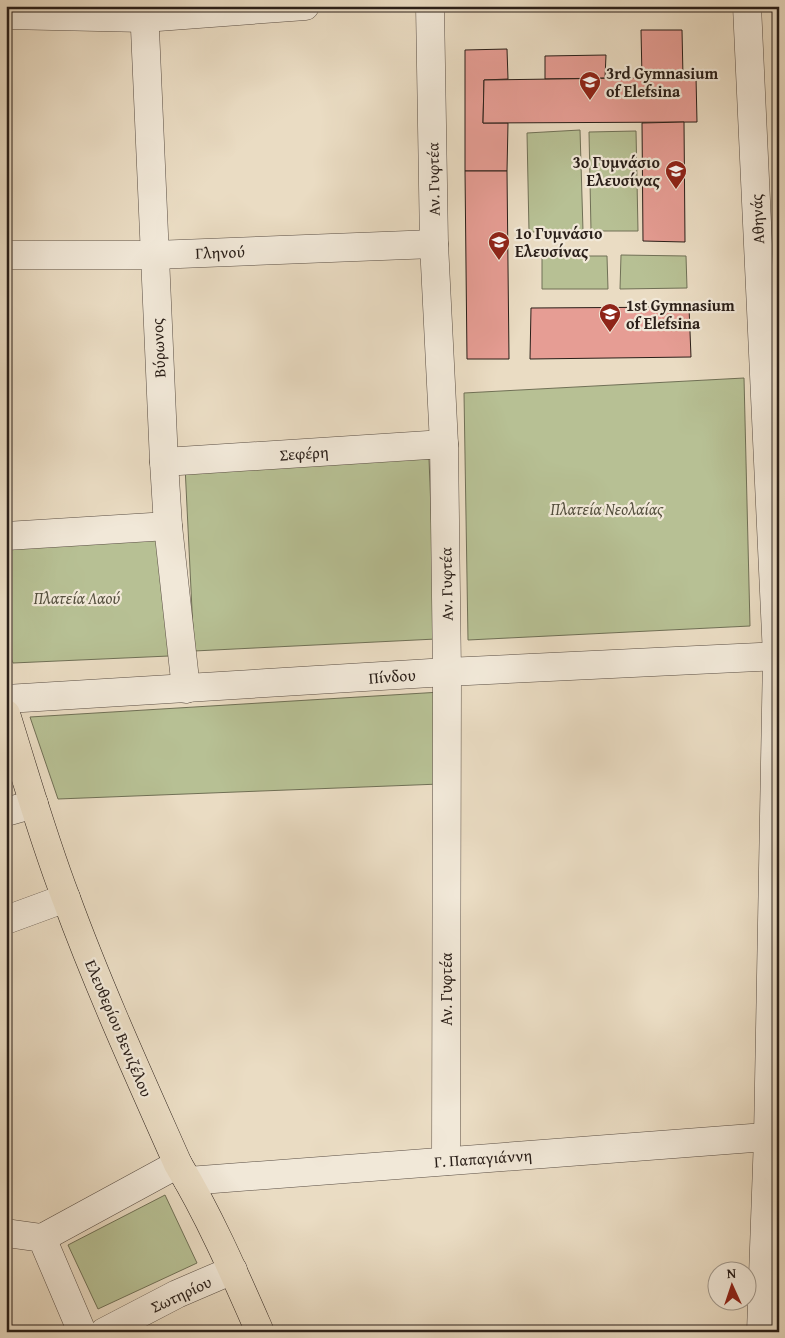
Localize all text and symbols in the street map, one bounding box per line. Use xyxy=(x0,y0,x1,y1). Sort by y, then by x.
place label: 3rd Gymnasium of Elefsina xyxy=(606,61,718,103)
school or university icon: 3rd Gymnasium of Elefsina xyxy=(578,70,602,101)
street label: Αν. Γυφτέα xyxy=(420,142,446,216)
place label: 3ο Γυμνάσιο Ελευσίνας xyxy=(572,150,661,192)
school or university icon: 3ο Γυμνάσιο Ελευσίνας xyxy=(664,159,688,190)
street label: Αθηνάς xyxy=(744,193,770,245)
place label: 1ο Γυμνάσιο Ελευσίνας xyxy=(515,221,603,263)
school or university icon: 1ο Γυμνάσιο Ελευσίνας xyxy=(487,230,511,261)
street label: Γληνού xyxy=(195,239,245,265)
place label: 1st Gymnasium of Elefsina xyxy=(626,293,735,335)
school or university icon: 1st Gymnasium of Elefsina xyxy=(598,302,622,333)
street label: Βύρωνος xyxy=(144,317,172,378)
street label: Σεφέρη xyxy=(279,439,329,467)
park label: Πλατεία Νεολαίας xyxy=(550,497,664,521)
street label: Αν. Γυφτέα xyxy=(433,547,459,621)
park label: Πλατεία Λαού xyxy=(33,586,120,610)
street label: Πίνδου xyxy=(368,662,416,690)
street label: Αν. Γυφτέα xyxy=(434,952,458,1026)
street label: Ελευθερίου Βενιζέλου xyxy=(79,956,159,1100)
street label: Γ. Παπαγιάννη xyxy=(433,1143,533,1173)
north arrow xyxy=(708,1260,758,1310)
text: N xyxy=(726,1263,737,1283)
street label: Σωτηρίου xyxy=(147,1269,215,1319)

